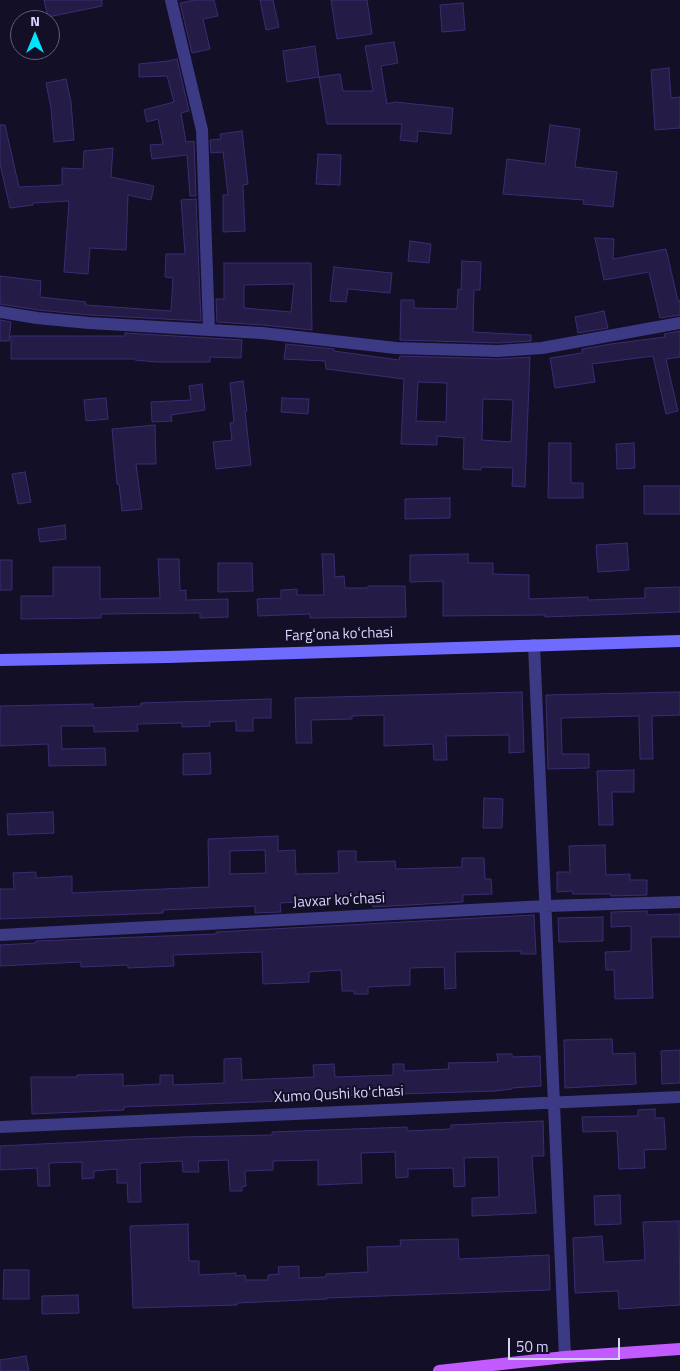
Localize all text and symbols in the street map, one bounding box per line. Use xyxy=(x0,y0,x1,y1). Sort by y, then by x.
north arrow xyxy=(10,10,60,60)
text: N xyxy=(30,10,40,31)
street label: Fargʻona koʻchasi xyxy=(284,624,394,646)
street label: Javxar koʻchasi xyxy=(292,890,386,912)
street label: Xumo Qushi koʻchasi xyxy=(274,1083,404,1107)
scale bar xyxy=(510,1328,622,1360)
text: 50 m xyxy=(516,1335,549,1358)

